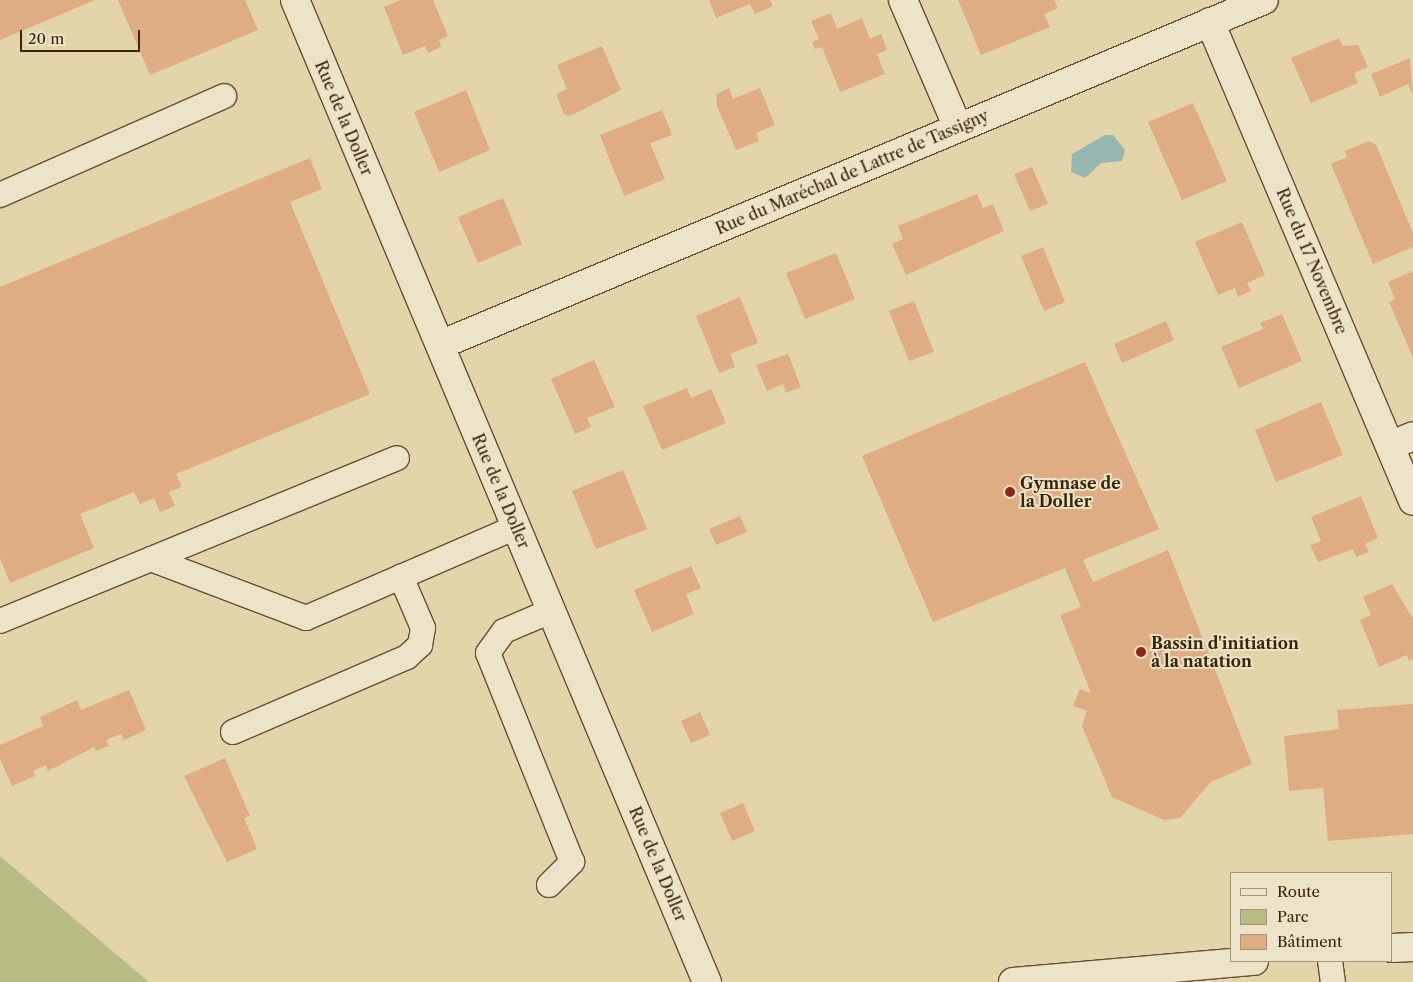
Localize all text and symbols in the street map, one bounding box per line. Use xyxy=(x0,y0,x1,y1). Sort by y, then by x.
scale bar xyxy=(22,20,142,52)
text: 20 m xyxy=(28,29,64,48)
street label: Rue de la Doller xyxy=(311,58,377,178)
street label: Rue du Maréchal de Lattre de Tassigny xyxy=(712,106,992,238)
street label: Rue du 17 Novembre xyxy=(1273,185,1351,337)
street label: Rue de la Doller xyxy=(468,431,534,551)
place label: Gymnase de la Doller xyxy=(1020,473,1121,511)
marker: Gymnase de la Doller xyxy=(1004,486,1016,498)
place label: Bassin d'initiation à la natation xyxy=(1151,633,1299,671)
marker: Bassin d'initiation à la natation xyxy=(1135,646,1147,658)
street label: Rue de la Doller xyxy=(625,804,691,924)
legend xyxy=(1230,872,1393,962)
text: Route xyxy=(1277,882,1320,901)
text: Parc xyxy=(1277,907,1309,926)
text: Bâtiment xyxy=(1277,932,1342,951)

